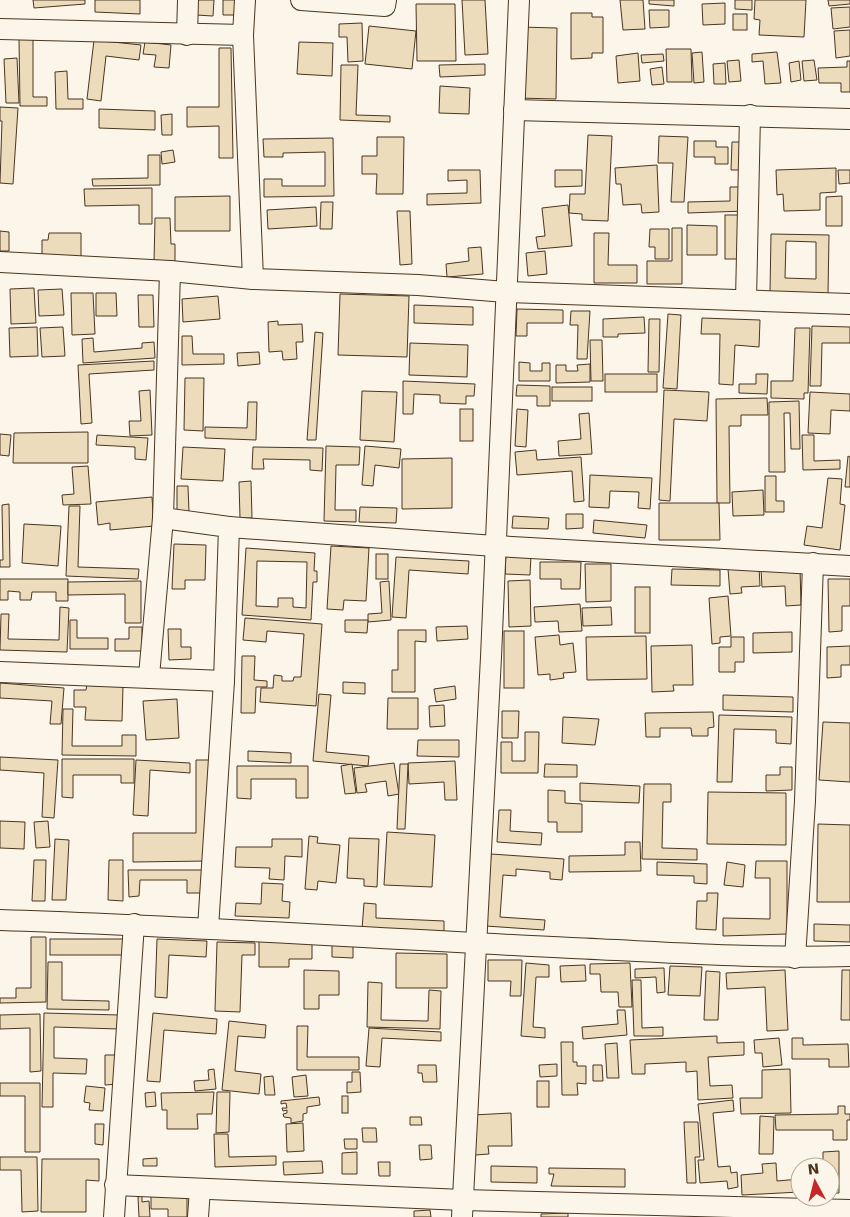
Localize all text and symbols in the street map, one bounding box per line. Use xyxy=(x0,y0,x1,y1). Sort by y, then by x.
north arrow xyxy=(790,1157,840,1207)
text: N xyxy=(807,1160,820,1178)

